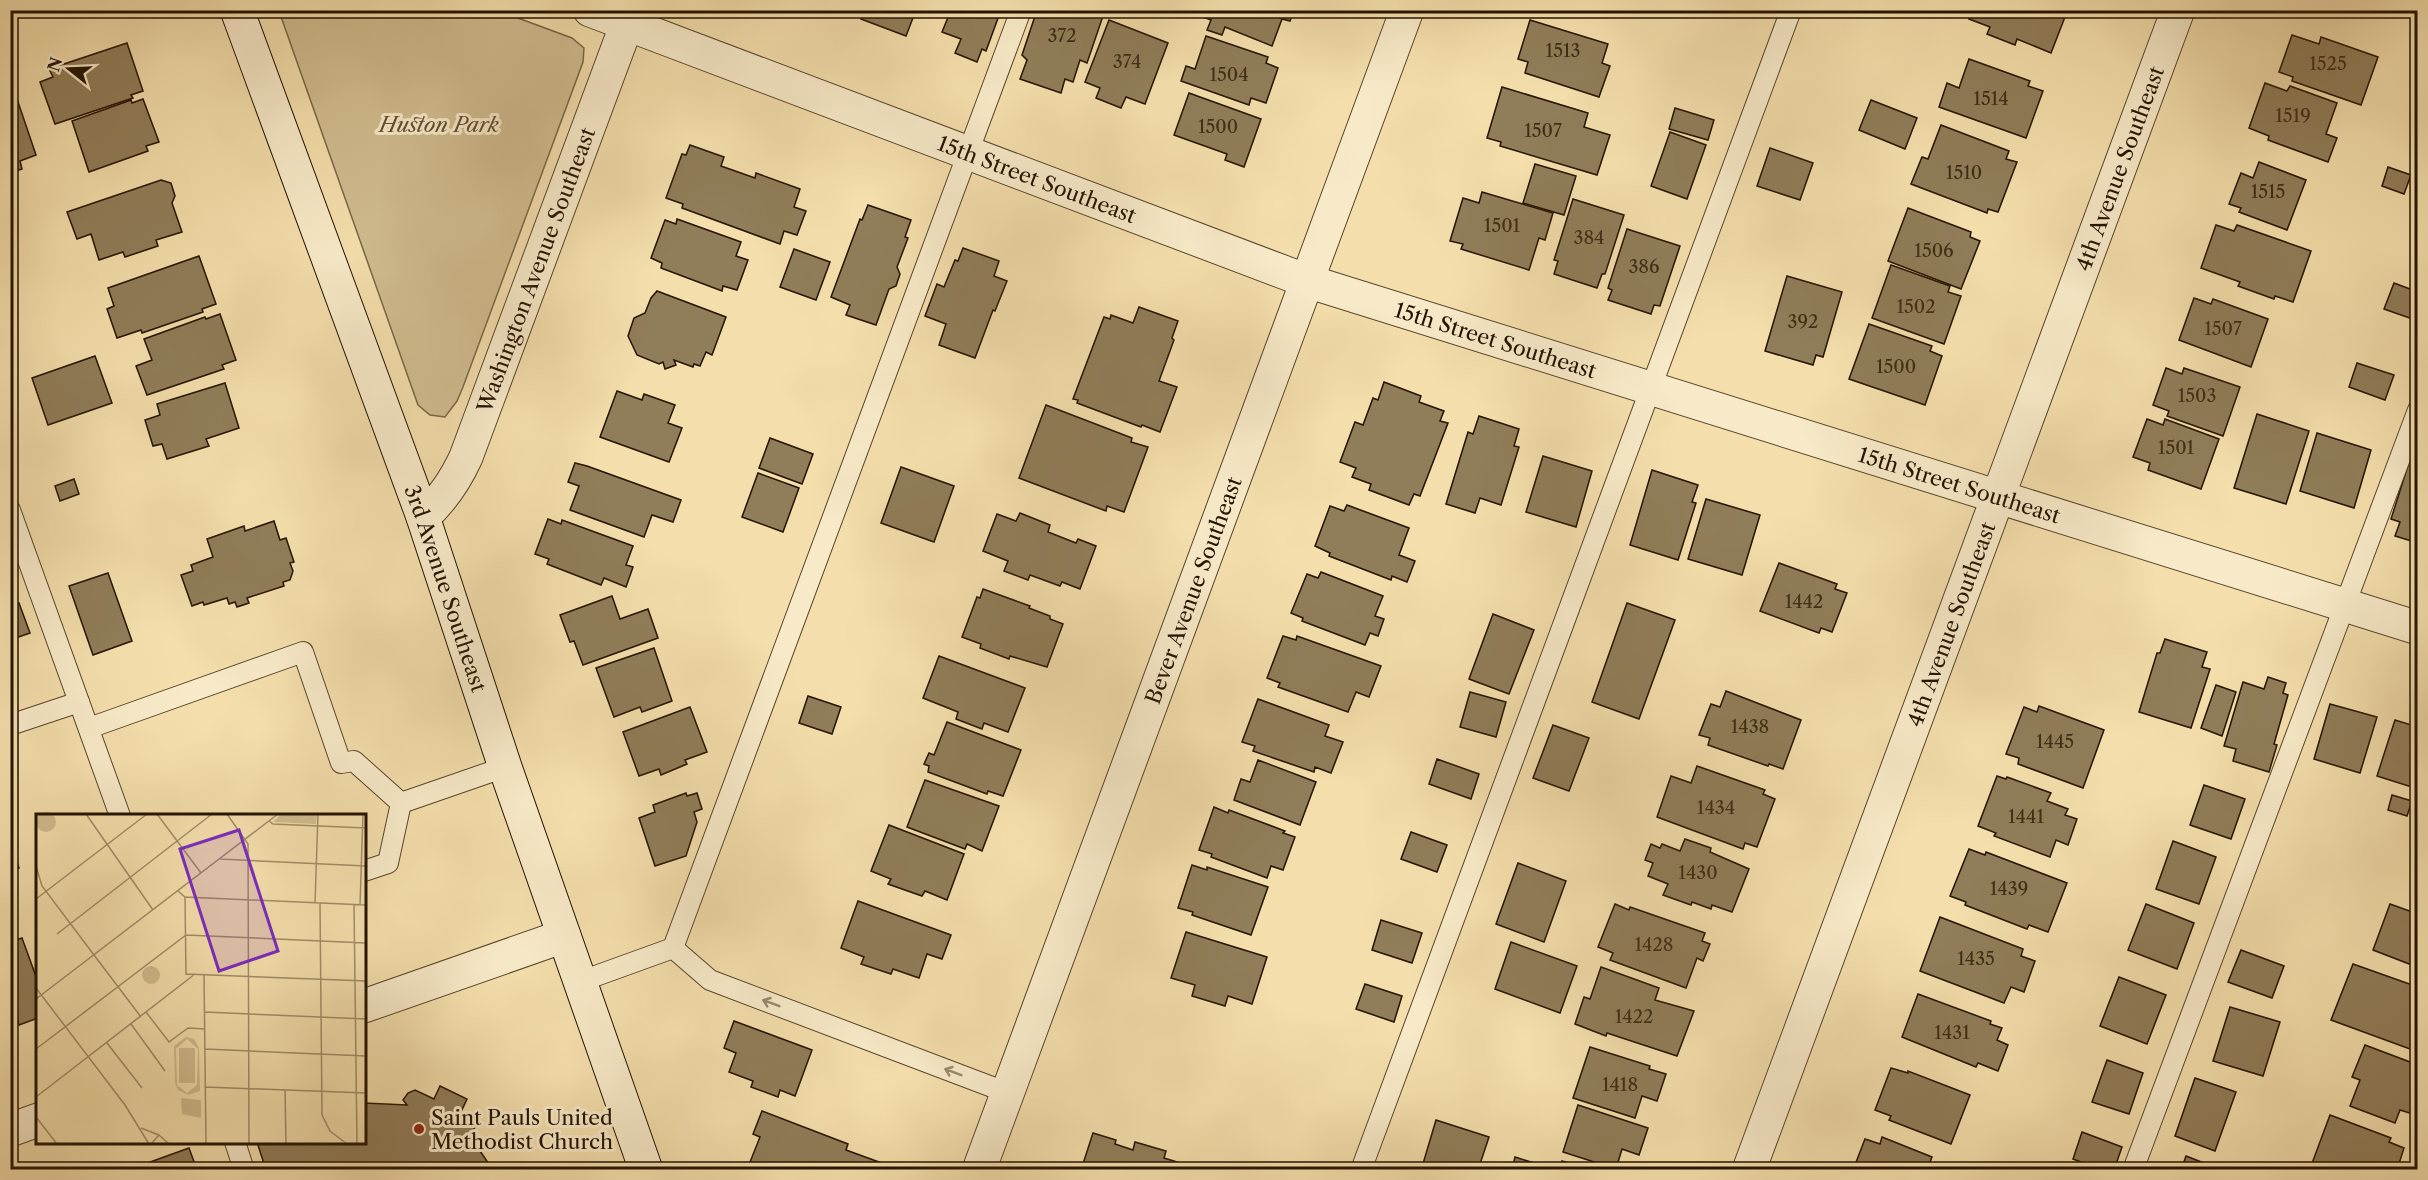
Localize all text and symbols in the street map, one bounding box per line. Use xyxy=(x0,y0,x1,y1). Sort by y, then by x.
house number: 372 xyxy=(1047,25,1077,47)
north arrow xyxy=(39,39,99,99)
house number: 1513 xyxy=(1546,40,1580,62)
house number: 374 xyxy=(1113,51,1141,73)
house number: 1525 xyxy=(2309,53,2347,75)
text: N xyxy=(43,55,66,74)
street label: 4th Avenue Southeast xyxy=(2070,62,2169,274)
house number: 1504 xyxy=(1209,64,1249,86)
house number: 1514 xyxy=(1973,88,2009,110)
house number: 1519 xyxy=(2275,105,2311,127)
park label: Huston Park xyxy=(377,112,499,137)
house number: 1500 xyxy=(1198,116,1238,138)
house number: 1507 xyxy=(1524,120,1562,142)
street label: Washington Avenue Southeast xyxy=(471,123,600,417)
street label: 15th Street Southeast xyxy=(935,130,1140,228)
house number: 1510 xyxy=(1946,162,1982,184)
house number: 1515 xyxy=(2251,181,2285,203)
house number: 1501 xyxy=(1484,215,1521,237)
house number: 384 xyxy=(1574,227,1604,249)
house number: 1506 xyxy=(1914,240,1954,262)
house number: 386 xyxy=(1628,256,1660,278)
house number: 1502 xyxy=(1896,296,1936,318)
street label: 15th Street Southeast xyxy=(1392,297,1600,383)
house number: 392 xyxy=(1788,311,1818,333)
house number: 1507 xyxy=(2204,318,2242,340)
house number: 1500 xyxy=(1876,356,1916,378)
house number: 1503 xyxy=(2178,385,2216,407)
house number: 1501 xyxy=(2158,437,2195,459)
street label: 15th Street Southeast xyxy=(1855,442,2064,528)
street label: Bever Avenue Southeast xyxy=(1140,473,1246,707)
street label: 3rd Avenue Southeast xyxy=(400,482,492,695)
street label: 4th Avenue Southeast xyxy=(1902,518,2000,730)
house number: 1442 xyxy=(1785,591,1823,613)
house number: 1438 xyxy=(1731,716,1769,738)
house number: 1445 xyxy=(2036,731,2074,753)
house number: 1434 xyxy=(1697,797,1735,819)
house number: 1441 xyxy=(2008,806,2044,828)
inset map xyxy=(36,814,366,1144)
house number: 1430 xyxy=(1678,862,1718,884)
house number: 1439 xyxy=(1990,878,2028,900)
house number: 1428 xyxy=(1635,934,1674,956)
house number: 1435 xyxy=(1957,948,1995,970)
one-way arrow xyxy=(762,997,781,1008)
house number: 1422 xyxy=(1615,1006,1653,1028)
house number: 1431 xyxy=(1934,1022,1970,1044)
one-way arrow xyxy=(945,1065,963,1076)
house number: 1418 xyxy=(1602,1074,1638,1096)
place label: Saint Pauls United Methodist Church xyxy=(431,1105,613,1154)
marker: Saint Pauls United Methodist Church xyxy=(412,1122,426,1136)

